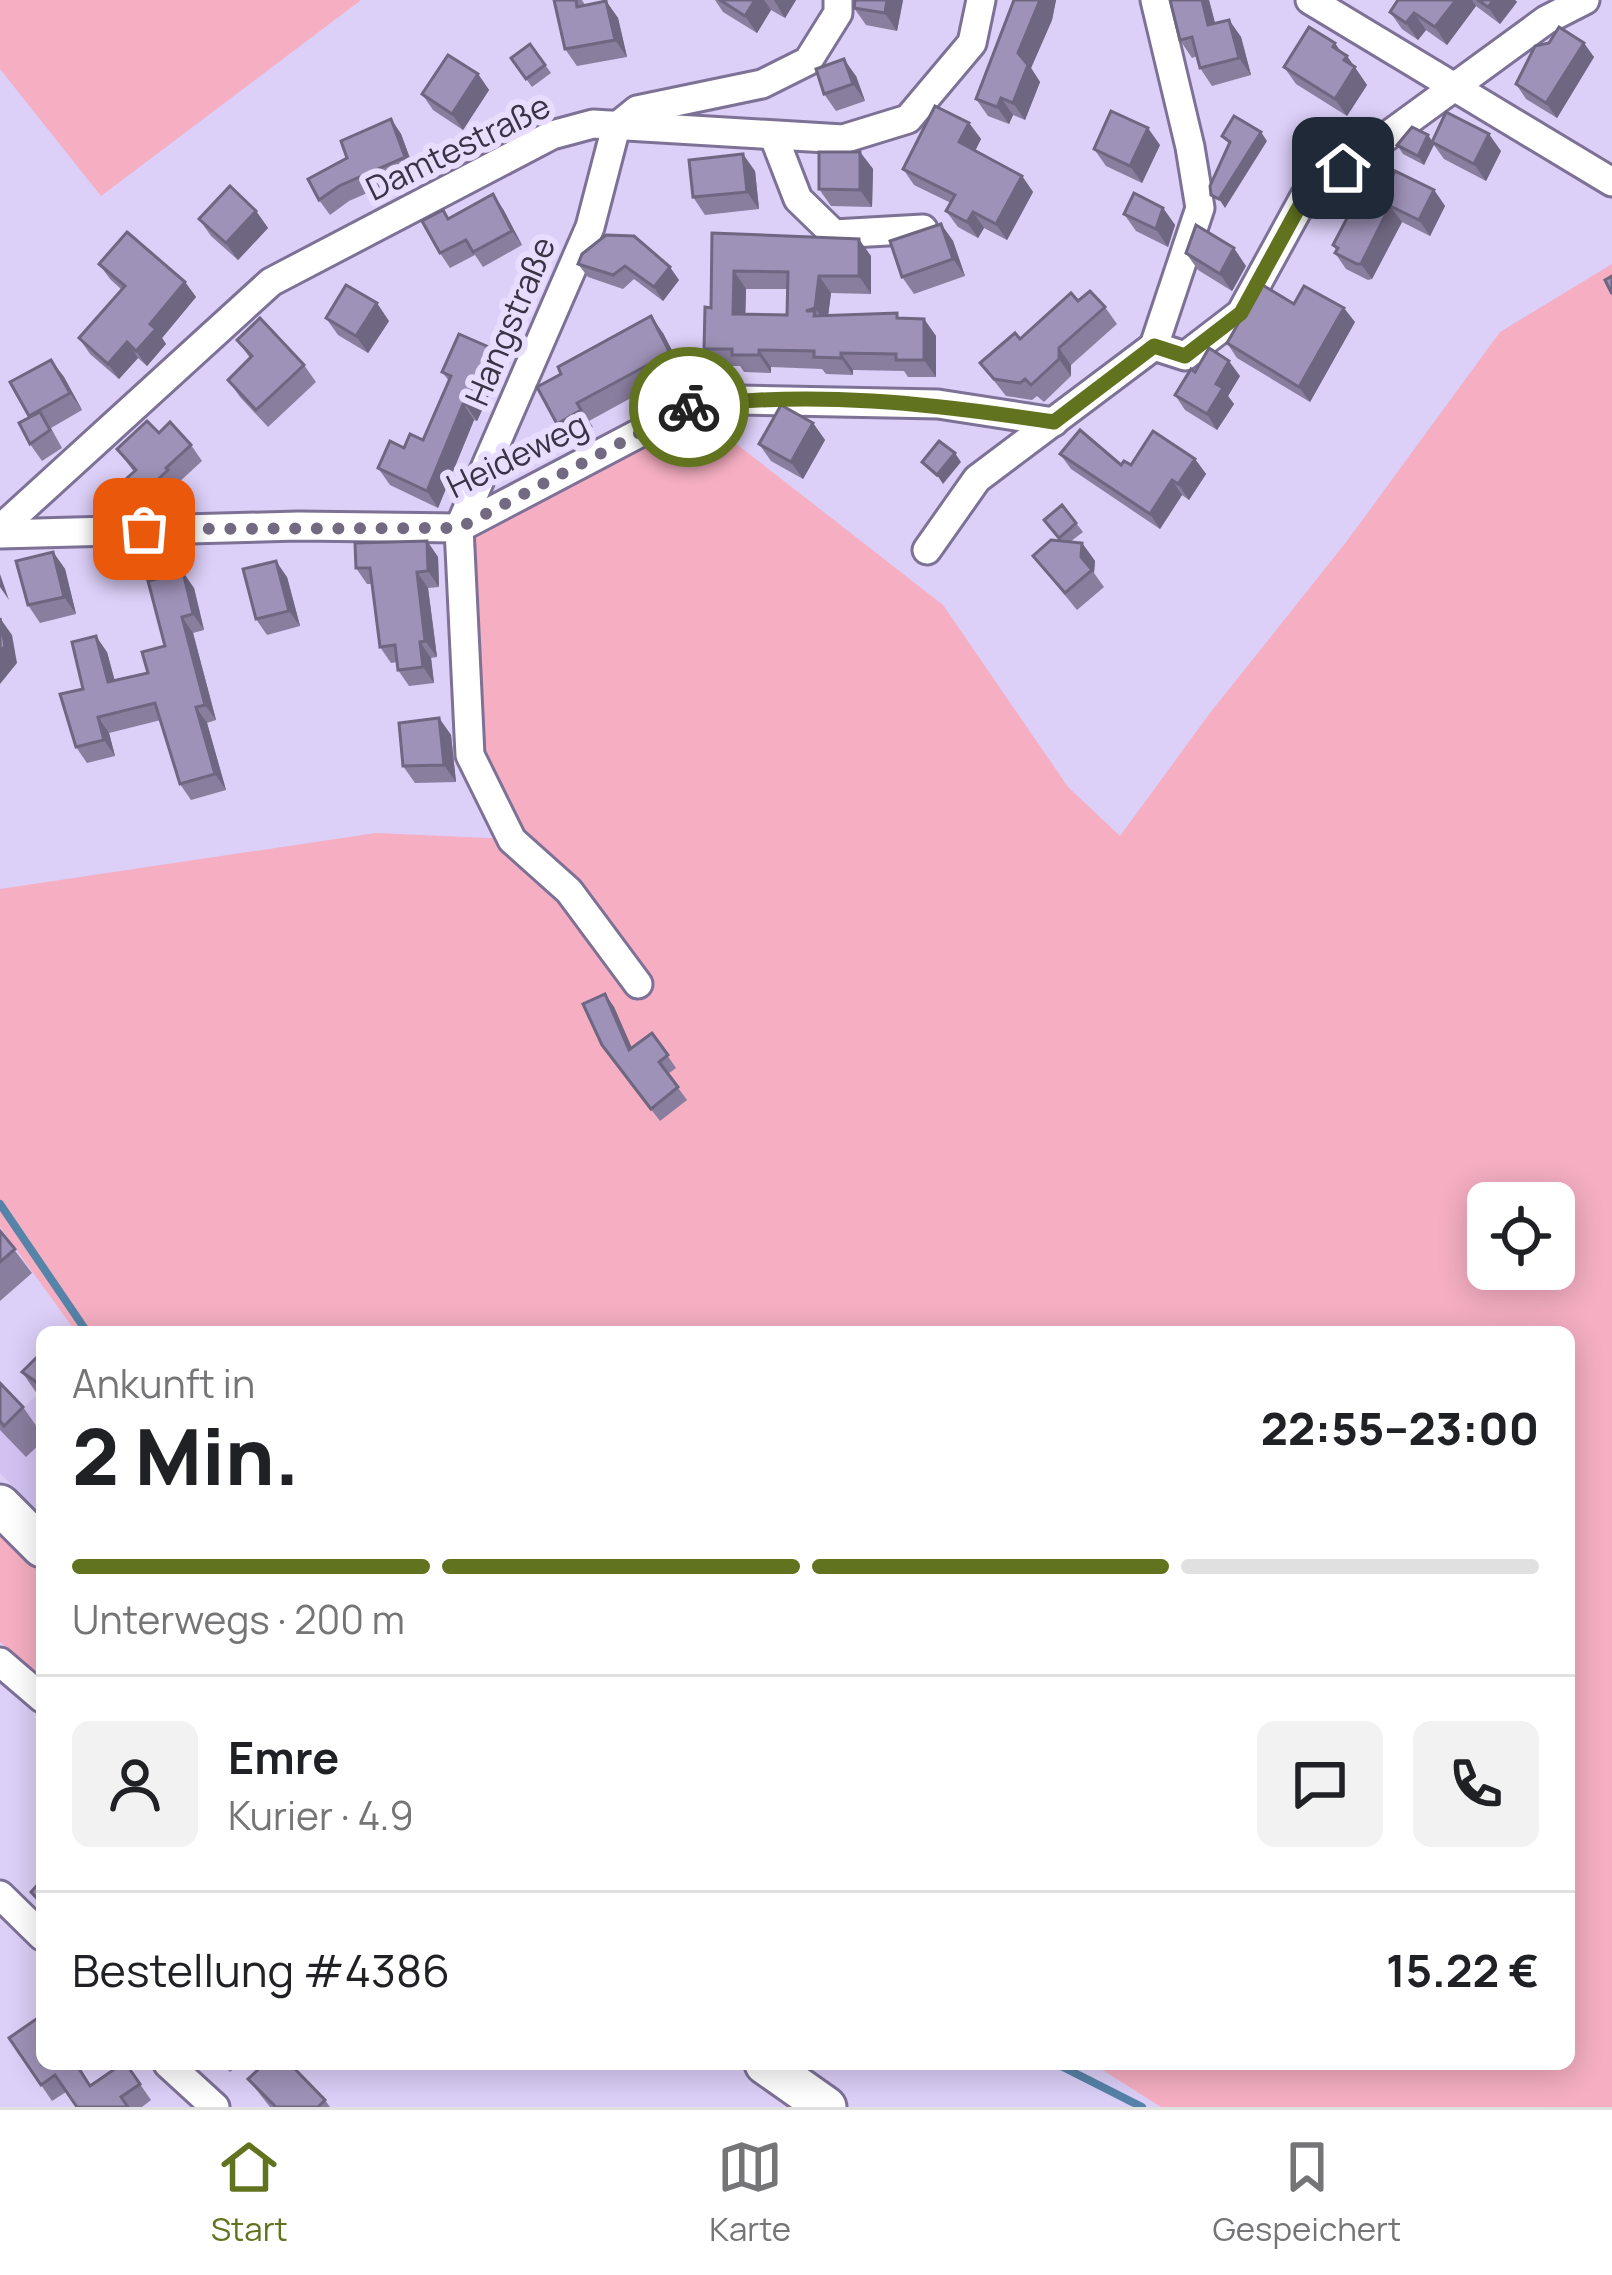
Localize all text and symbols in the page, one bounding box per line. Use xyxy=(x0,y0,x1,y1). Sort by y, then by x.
street label: Damtestraße xyxy=(358,83,557,210)
pin xyxy=(1292,117,1394,219)
icon: home xyxy=(1310,135,1376,201)
street label: Hangstraße xyxy=(454,230,565,412)
courier xyxy=(629,347,749,467)
icon: bike xyxy=(656,374,722,440)
street label: Heideweg xyxy=(439,401,595,508)
pin xyxy=(93,478,195,580)
icon: bag xyxy=(111,496,177,562)
map controls xyxy=(1467,1182,1575,1290)
button: locate xyxy=(1467,1182,1575,1290)
text: Ankunft in xyxy=(72,1356,255,1410)
text: 22:55–23:00 xyxy=(1261,1397,1539,1459)
text: 2 Min. xyxy=(72,1402,299,1508)
text: Unterwegs · 200 m xyxy=(72,1592,405,1646)
button: person xyxy=(72,1721,198,1847)
button: chat xyxy=(1257,1721,1383,1847)
button: phone xyxy=(1413,1721,1539,1847)
text: Emre xyxy=(228,1726,339,1788)
text: Kurier · 4.9 xyxy=(228,1788,414,1842)
text: Bestellung #4386 xyxy=(72,1939,450,2001)
text: 15.22 € xyxy=(1386,1939,1539,2001)
tab: Start xyxy=(211,2134,288,2251)
tab: Karte xyxy=(709,2134,791,2251)
tab: Gespeichert xyxy=(1213,2134,1401,2251)

